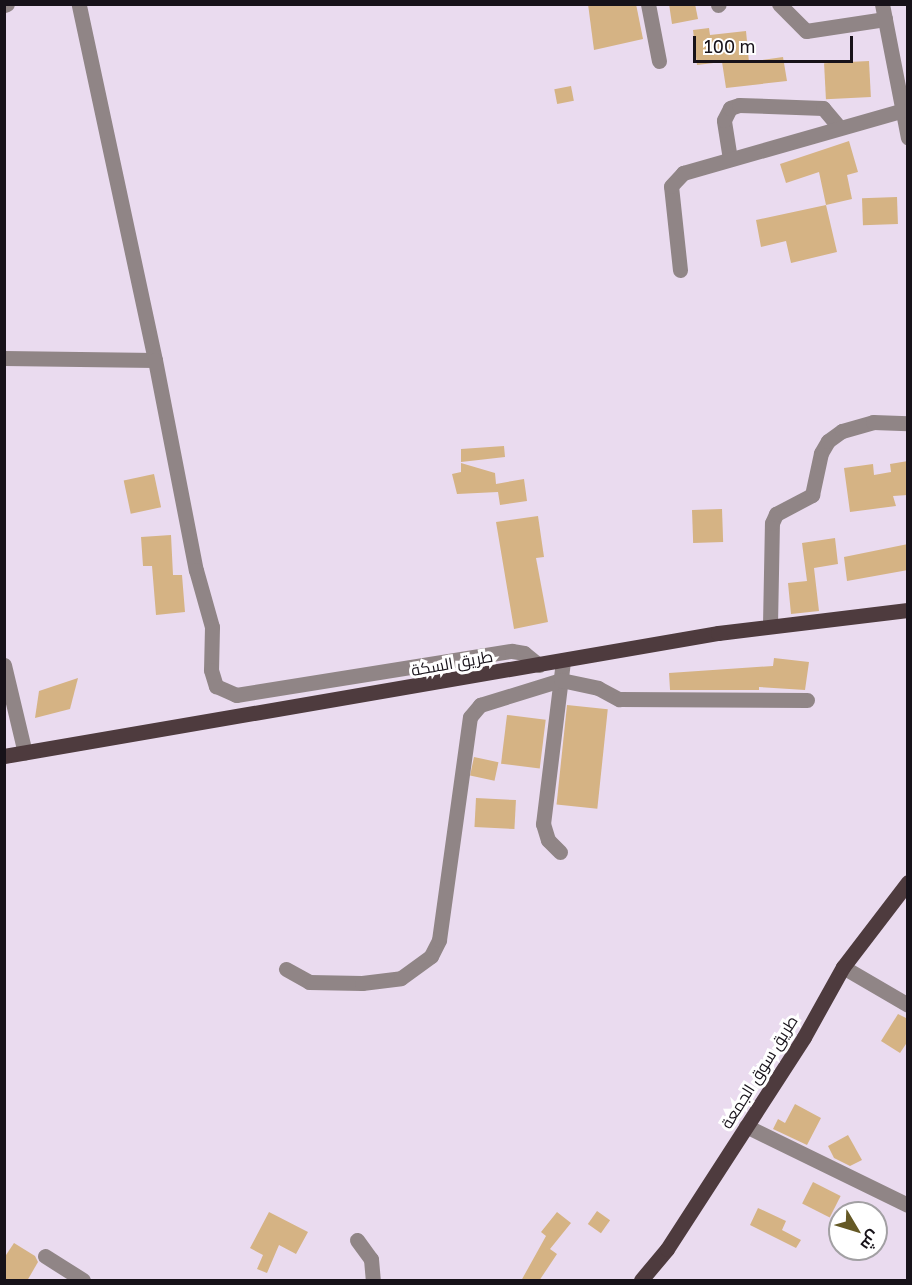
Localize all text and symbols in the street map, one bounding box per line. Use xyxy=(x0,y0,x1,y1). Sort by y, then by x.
scale bar xyxy=(696,24,856,62)
text: 100 m xyxy=(704,35,755,57)
street label: طريق السكة xyxy=(410,646,494,680)
street label: طريق سوق الجمعة xyxy=(717,1012,801,1132)
north arrow xyxy=(828,1201,888,1261)
text: ش xyxy=(856,1227,885,1255)

